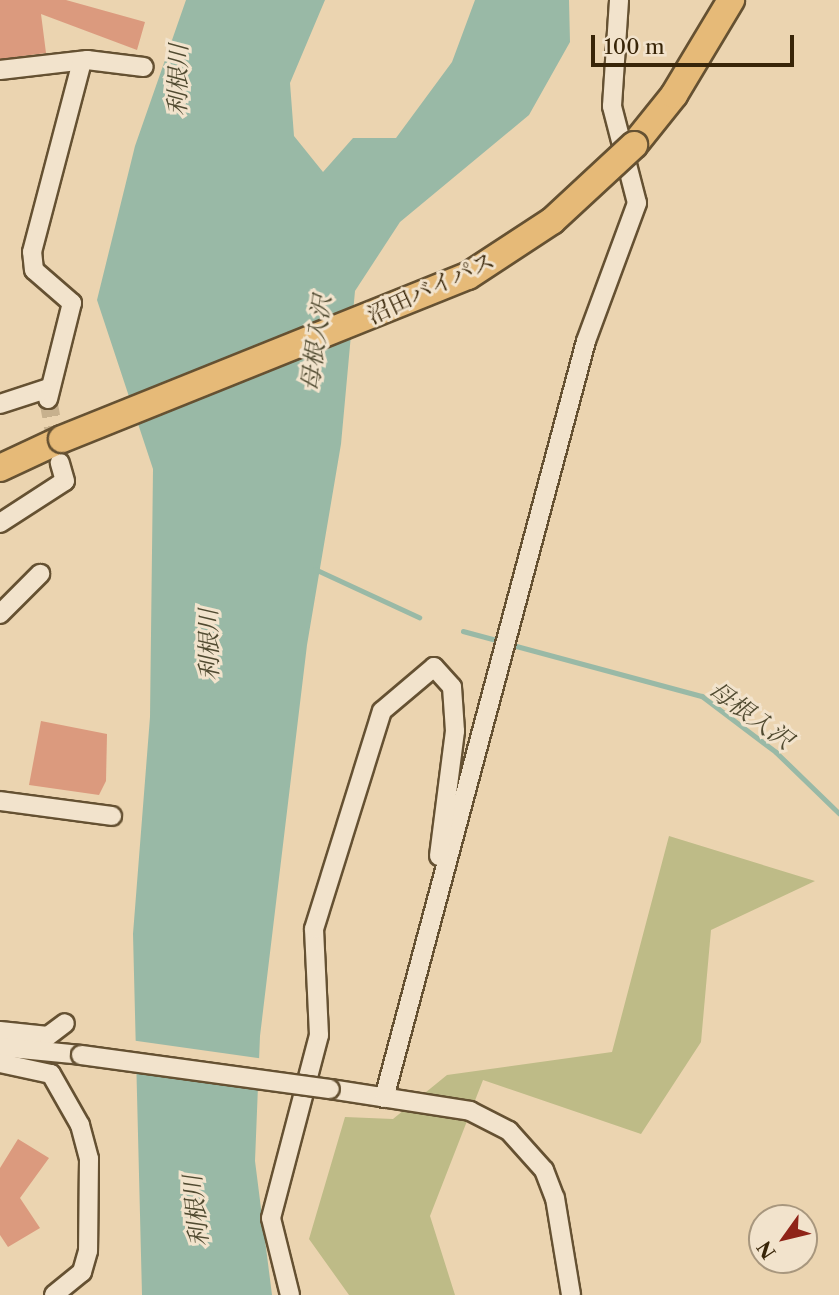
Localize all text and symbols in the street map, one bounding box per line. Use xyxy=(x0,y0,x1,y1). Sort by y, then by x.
scale bar xyxy=(594,21,797,65)
text: 100 m xyxy=(604,34,665,59)
water label: 利根川 xyxy=(163,44,193,116)
street label: 沼田バイパス xyxy=(363,246,499,330)
water label: 母根入沢 xyxy=(295,293,337,393)
water label: 利根川 xyxy=(194,609,224,681)
water label: 母根入沢 xyxy=(704,675,798,755)
water label: 利根川 xyxy=(178,1174,214,1248)
north arrow xyxy=(748,1204,818,1274)
text: N xyxy=(753,1237,781,1263)

